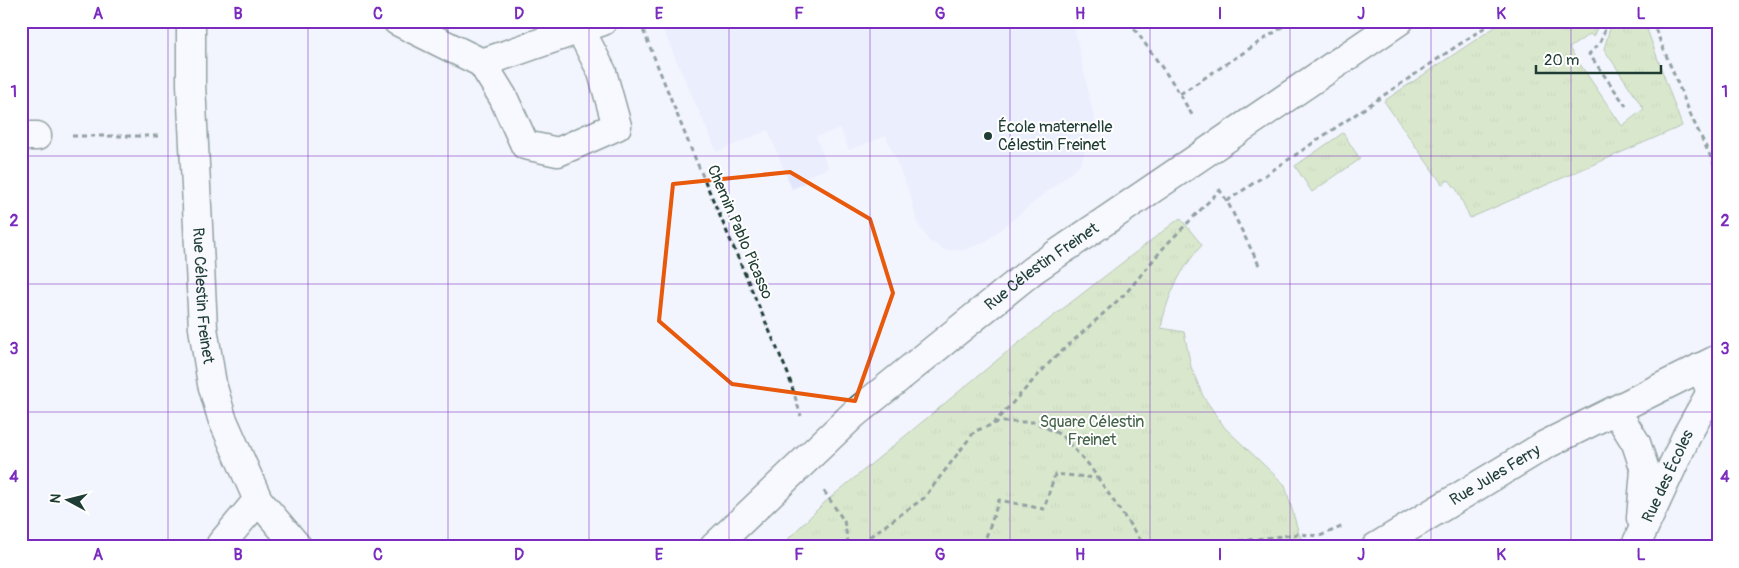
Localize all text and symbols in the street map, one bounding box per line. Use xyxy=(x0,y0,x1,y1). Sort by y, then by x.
text: A xyxy=(93,4,104,24)
text: B xyxy=(233,4,243,24)
text: C xyxy=(373,4,383,24)
text: D xyxy=(514,4,524,24)
text: E xyxy=(655,4,664,24)
text: F xyxy=(794,4,804,24)
text: G xyxy=(935,4,946,24)
text: H xyxy=(1075,4,1085,24)
text: I xyxy=(1218,4,1222,24)
text: J xyxy=(1357,4,1365,24)
text: K xyxy=(1496,4,1506,24)
text: L xyxy=(1636,4,1646,24)
scale bar xyxy=(1536,42,1662,74)
text: 20 m xyxy=(1544,51,1579,70)
text: 1 xyxy=(11,82,17,102)
text: 1 xyxy=(1722,82,1728,102)
place label: École maternelle Célestin Freinet xyxy=(998,117,1113,155)
marker: École maternelle Célestin Freinet xyxy=(982,130,994,142)
street label: Chemin Pablo Picasso xyxy=(703,162,778,303)
text: 2 xyxy=(10,211,19,231)
text: 2 xyxy=(1721,211,1730,231)
street label: Rue Célestin Freinet xyxy=(981,218,1103,315)
street label: Rue Célestin Freinet xyxy=(188,227,219,366)
text: 3 xyxy=(10,339,19,359)
text: 3 xyxy=(1721,339,1730,359)
park label: Square Célestin Freinet xyxy=(1040,412,1144,450)
street label: Rue des Écoles xyxy=(1638,426,1698,526)
street label: Rue Jules Ferry xyxy=(1446,440,1544,510)
text: 4 xyxy=(9,467,19,487)
text: 4 xyxy=(1720,467,1730,487)
north arrow xyxy=(42,476,92,526)
text: N xyxy=(47,493,65,504)
text: A xyxy=(93,545,104,565)
text: B xyxy=(233,545,243,565)
text: C xyxy=(373,545,383,565)
text: D xyxy=(514,545,524,565)
text: E xyxy=(655,545,664,565)
text: F xyxy=(794,545,804,565)
text: G xyxy=(935,545,946,565)
text: H xyxy=(1075,545,1085,565)
text: I xyxy=(1218,545,1222,565)
text: J xyxy=(1357,545,1365,565)
text: K xyxy=(1496,545,1506,565)
text: L xyxy=(1636,545,1646,565)

